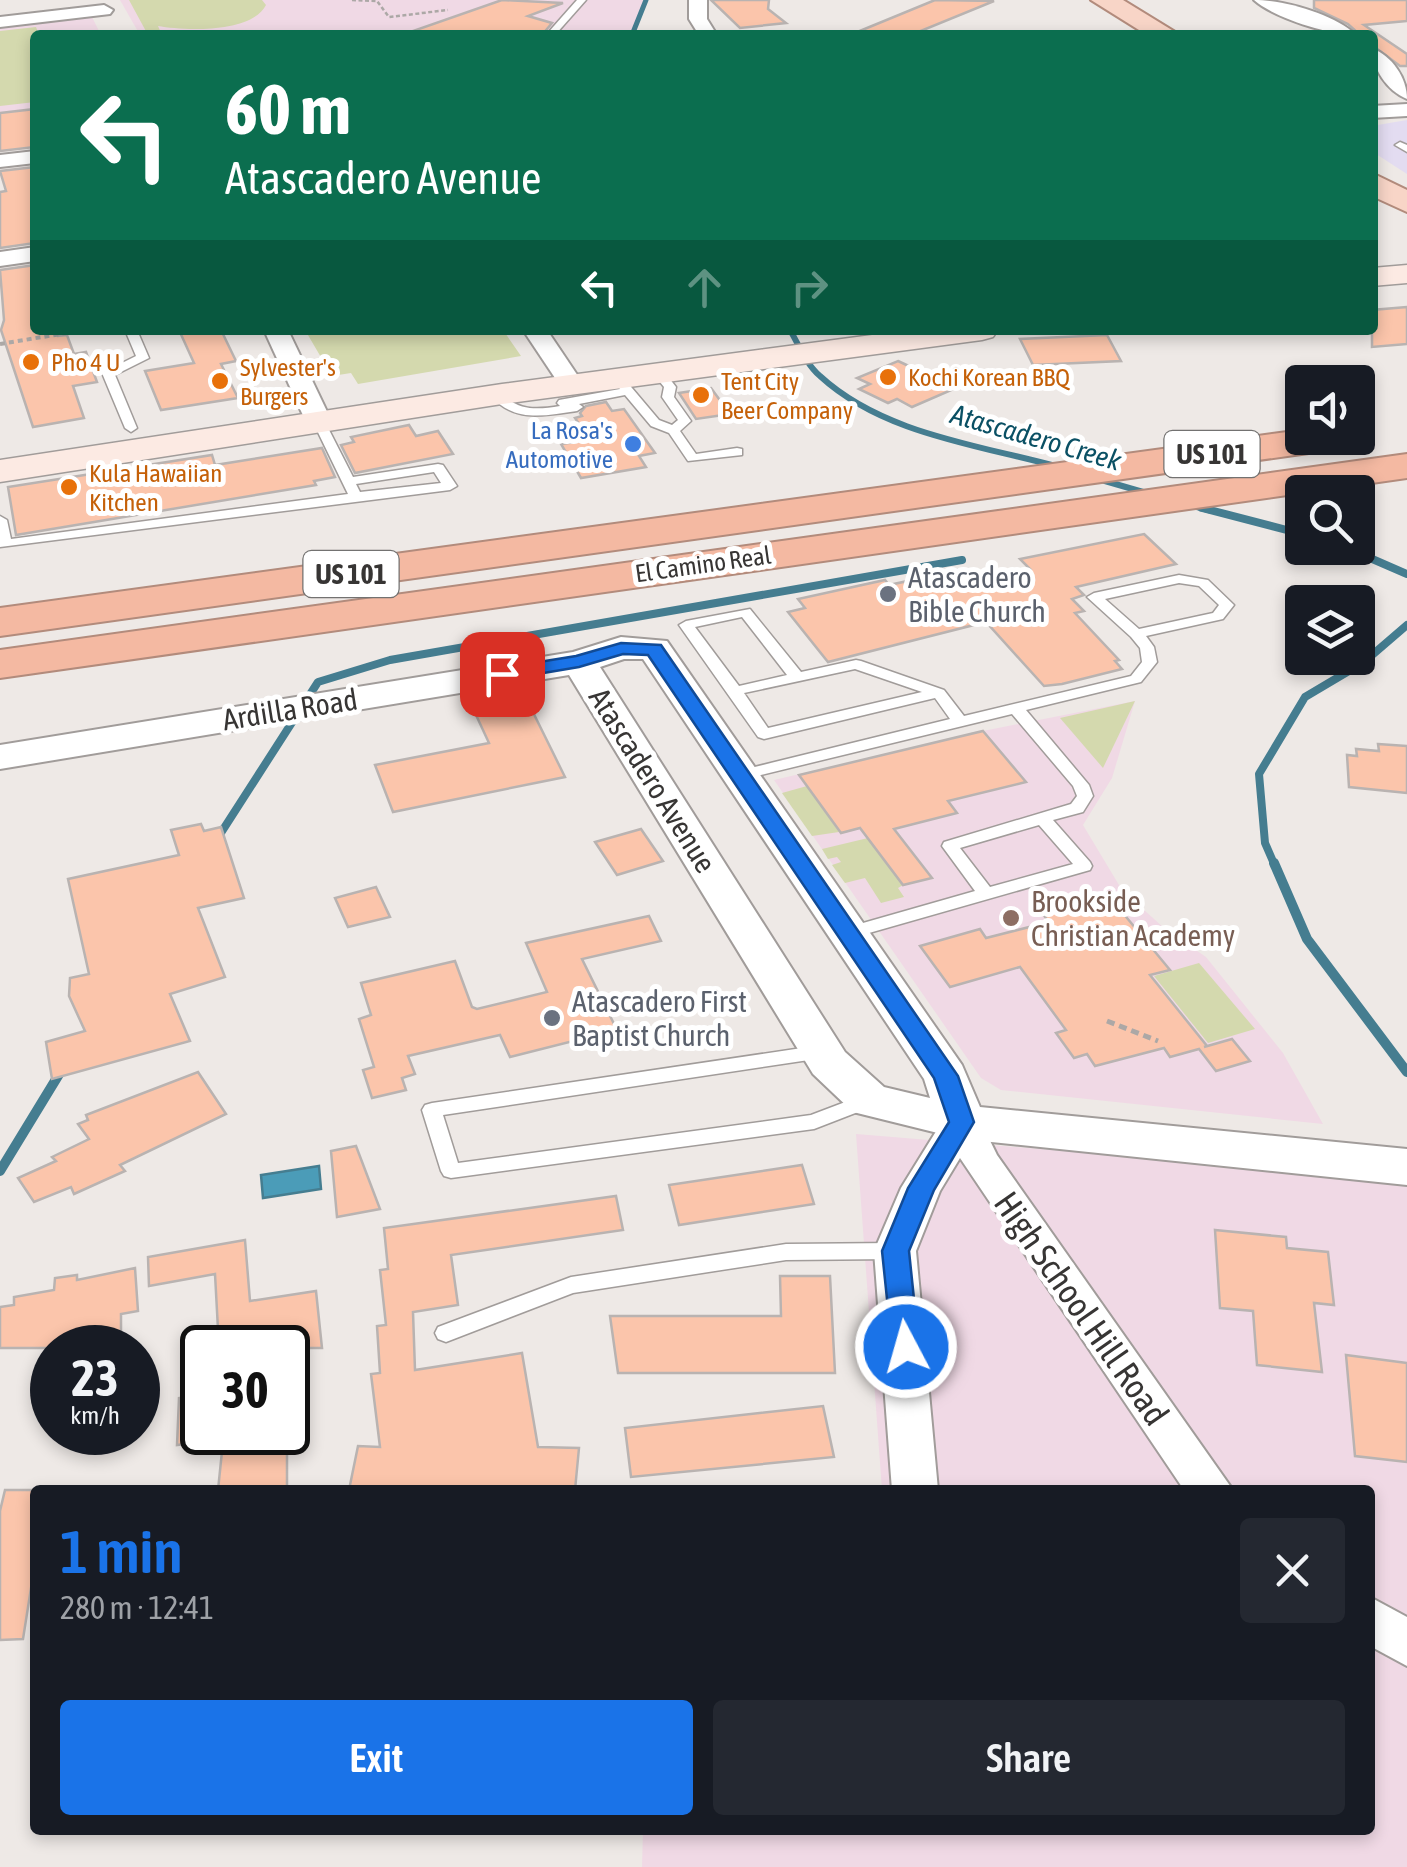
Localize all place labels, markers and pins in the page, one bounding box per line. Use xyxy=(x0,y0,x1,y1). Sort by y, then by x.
place label: Pho 4 U xyxy=(51,348,120,376)
marker: Pho 4 U xyxy=(20,351,42,373)
place label: Sylvester's Burgers xyxy=(240,353,336,410)
place label: Kochi Korean BBQ xyxy=(908,363,1070,391)
marker: Kochi Korean BBQ xyxy=(877,366,899,388)
place label: Tent City Beer Company xyxy=(721,367,853,424)
marker: Sylvester's Burgers xyxy=(209,370,231,392)
marker: Tent City Beer Company xyxy=(690,384,712,406)
place label: La Rosa's Automotive xyxy=(506,416,613,473)
marker: La Rosa's Automotive xyxy=(622,433,644,455)
place label: Kula Hawaiian Kitchen xyxy=(89,459,222,516)
marker: Kula Hawaiian Kitchen xyxy=(58,476,80,498)
place label: Atascadero Bible Church xyxy=(908,560,1046,628)
marker: Atascadero Bible Church xyxy=(877,583,899,605)
pin xyxy=(460,632,545,717)
place label: Brookside Christian Academy xyxy=(1031,884,1235,952)
marker: Brookside Christian Academy xyxy=(1000,907,1022,929)
place label: Atascadero First Baptist Church xyxy=(572,984,747,1052)
marker: Atascadero First Baptist Church xyxy=(541,1007,563,1029)

